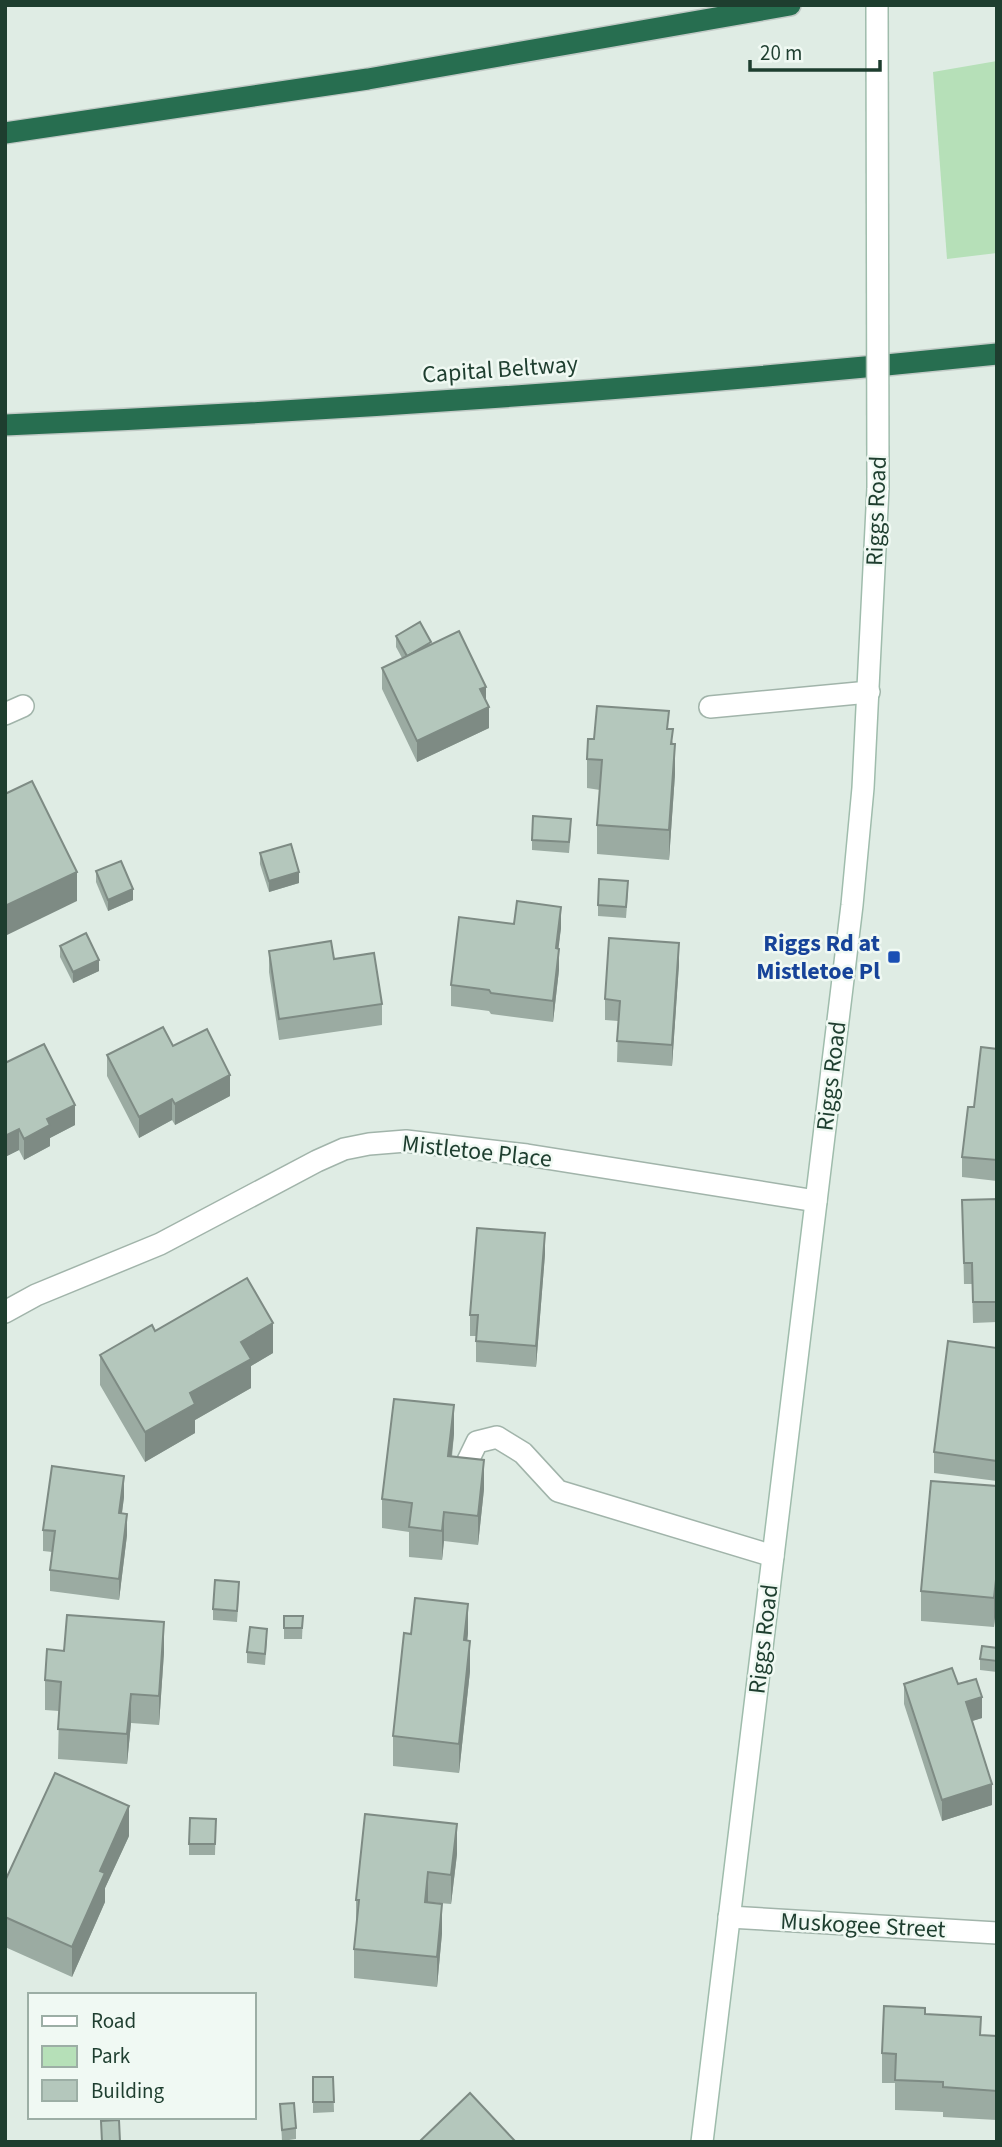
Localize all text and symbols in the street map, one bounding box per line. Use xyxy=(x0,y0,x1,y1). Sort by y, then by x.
scale bar xyxy=(750,28,880,72)
text: 20 m xyxy=(760,38,802,68)
street label: Capital Beltway xyxy=(421,347,579,392)
street label: Riggs Road xyxy=(857,455,896,567)
place label: Riggs Rd at Mistletoe Pl xyxy=(756,926,880,989)
marker: Riggs Rd at Mistletoe Pl xyxy=(886,949,902,965)
street label: Riggs Road xyxy=(807,1019,856,1133)
street label: Mistletoe Place xyxy=(400,1126,554,1177)
street label: Riggs Road xyxy=(739,1582,788,1696)
street label: Muskogee Street xyxy=(779,1904,947,1947)
legend xyxy=(28,1993,256,2119)
text: Road xyxy=(91,2006,136,2036)
text: Park xyxy=(91,2041,131,2071)
text: Building xyxy=(91,2076,165,2106)

